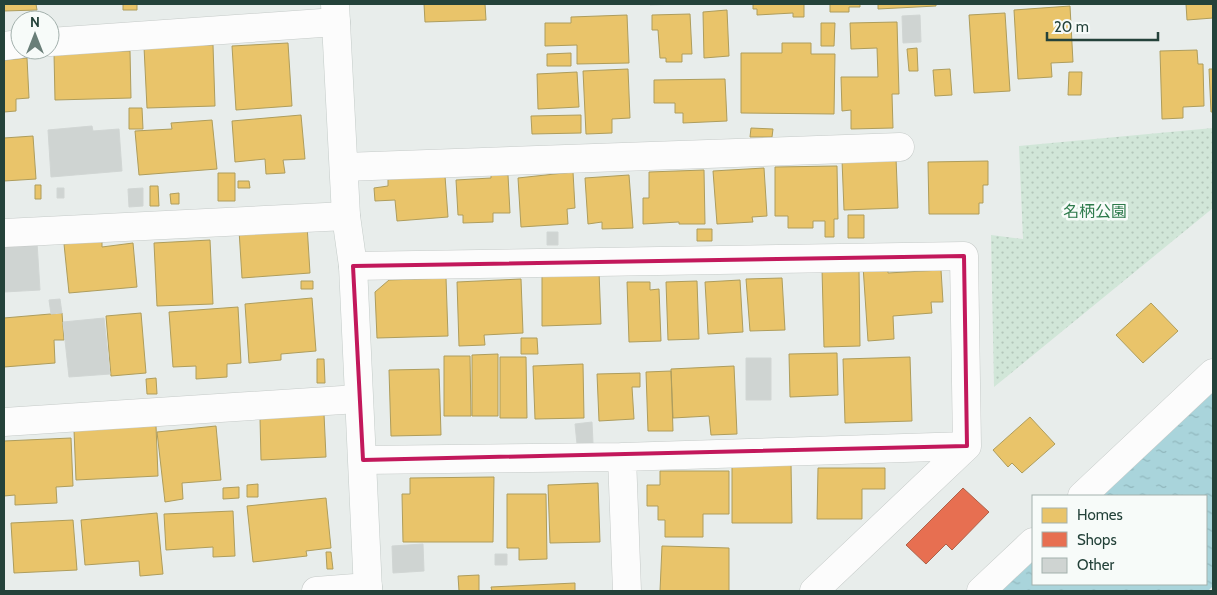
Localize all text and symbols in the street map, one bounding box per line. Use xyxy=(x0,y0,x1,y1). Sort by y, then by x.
north arrow xyxy=(10,10,60,60)
scale bar xyxy=(1047,10,1158,42)
text: N xyxy=(30,13,40,31)
text: 20 m xyxy=(1054,18,1089,36)
park label: 名柄公園 xyxy=(1063,202,1127,221)
legend xyxy=(1032,495,1207,585)
text: Homes xyxy=(1077,506,1123,524)
text: Shops xyxy=(1077,531,1117,549)
text: Other xyxy=(1077,556,1114,574)

